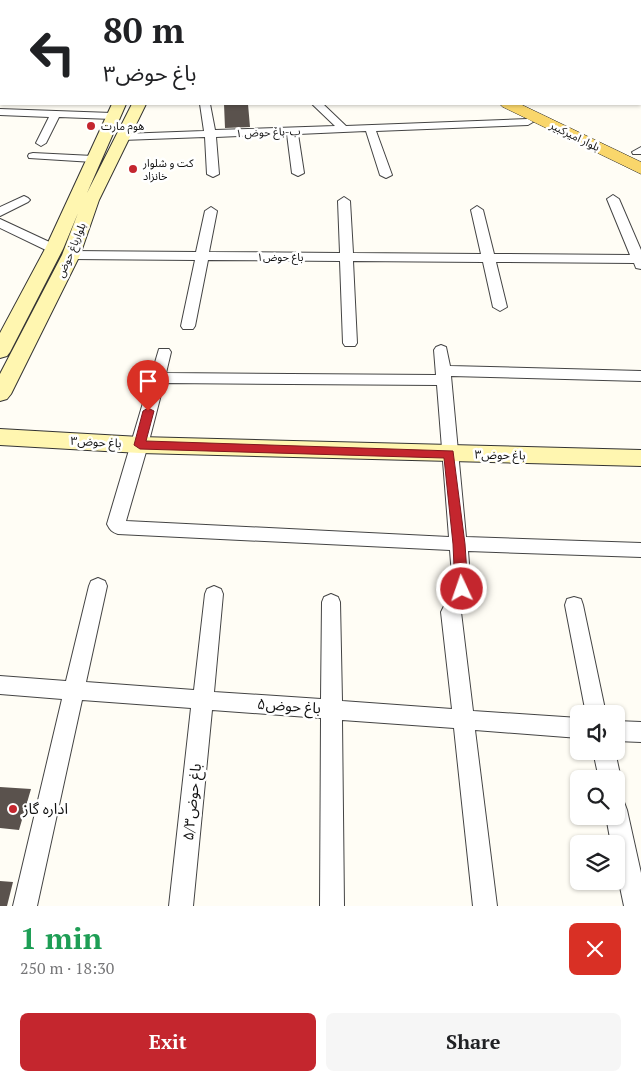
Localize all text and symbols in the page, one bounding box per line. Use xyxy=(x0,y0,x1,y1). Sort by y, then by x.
text: 80 m xyxy=(103,7,184,53)
icon: left xyxy=(20,20,85,85)
text: باغ حوض۳ xyxy=(103,58,197,87)
street label: بلوار امیرکبیر xyxy=(547,117,602,154)
place label: هوم مارت xyxy=(101,119,144,134)
marker: هوم مارت xyxy=(85,120,97,132)
street label: ۱ ب-باغ حوض xyxy=(235,124,301,141)
place label: کت و شلوار خانزاد xyxy=(142,156,194,183)
marker: کت و شلوار خانزاد xyxy=(127,163,139,175)
street label: بلوارباغ حوض xyxy=(53,220,90,280)
street label: باغ حوض۱ xyxy=(257,250,303,265)
pin xyxy=(127,360,169,411)
icon: arrive xyxy=(134,367,162,395)
street label: باغ حوض۳ xyxy=(70,433,122,452)
street label: باغ حوض۳ xyxy=(474,447,526,464)
position arrow xyxy=(435,562,487,614)
street label: باغ حوض۵ xyxy=(256,693,322,720)
map controls xyxy=(570,705,625,890)
button: sound xyxy=(570,705,625,760)
street label: باغ حوض۵/۳ xyxy=(177,762,208,842)
button: search xyxy=(570,770,625,825)
place label: اداره گاز xyxy=(22,798,68,818)
marker: اداره گاز xyxy=(7,803,19,815)
button: layers xyxy=(570,835,625,890)
text: 1 min xyxy=(20,918,102,958)
button: close xyxy=(569,923,621,975)
text: 250 m · 18:30 xyxy=(20,957,114,979)
button: Exit xyxy=(20,1013,316,1071)
button: Share xyxy=(326,1013,621,1071)

